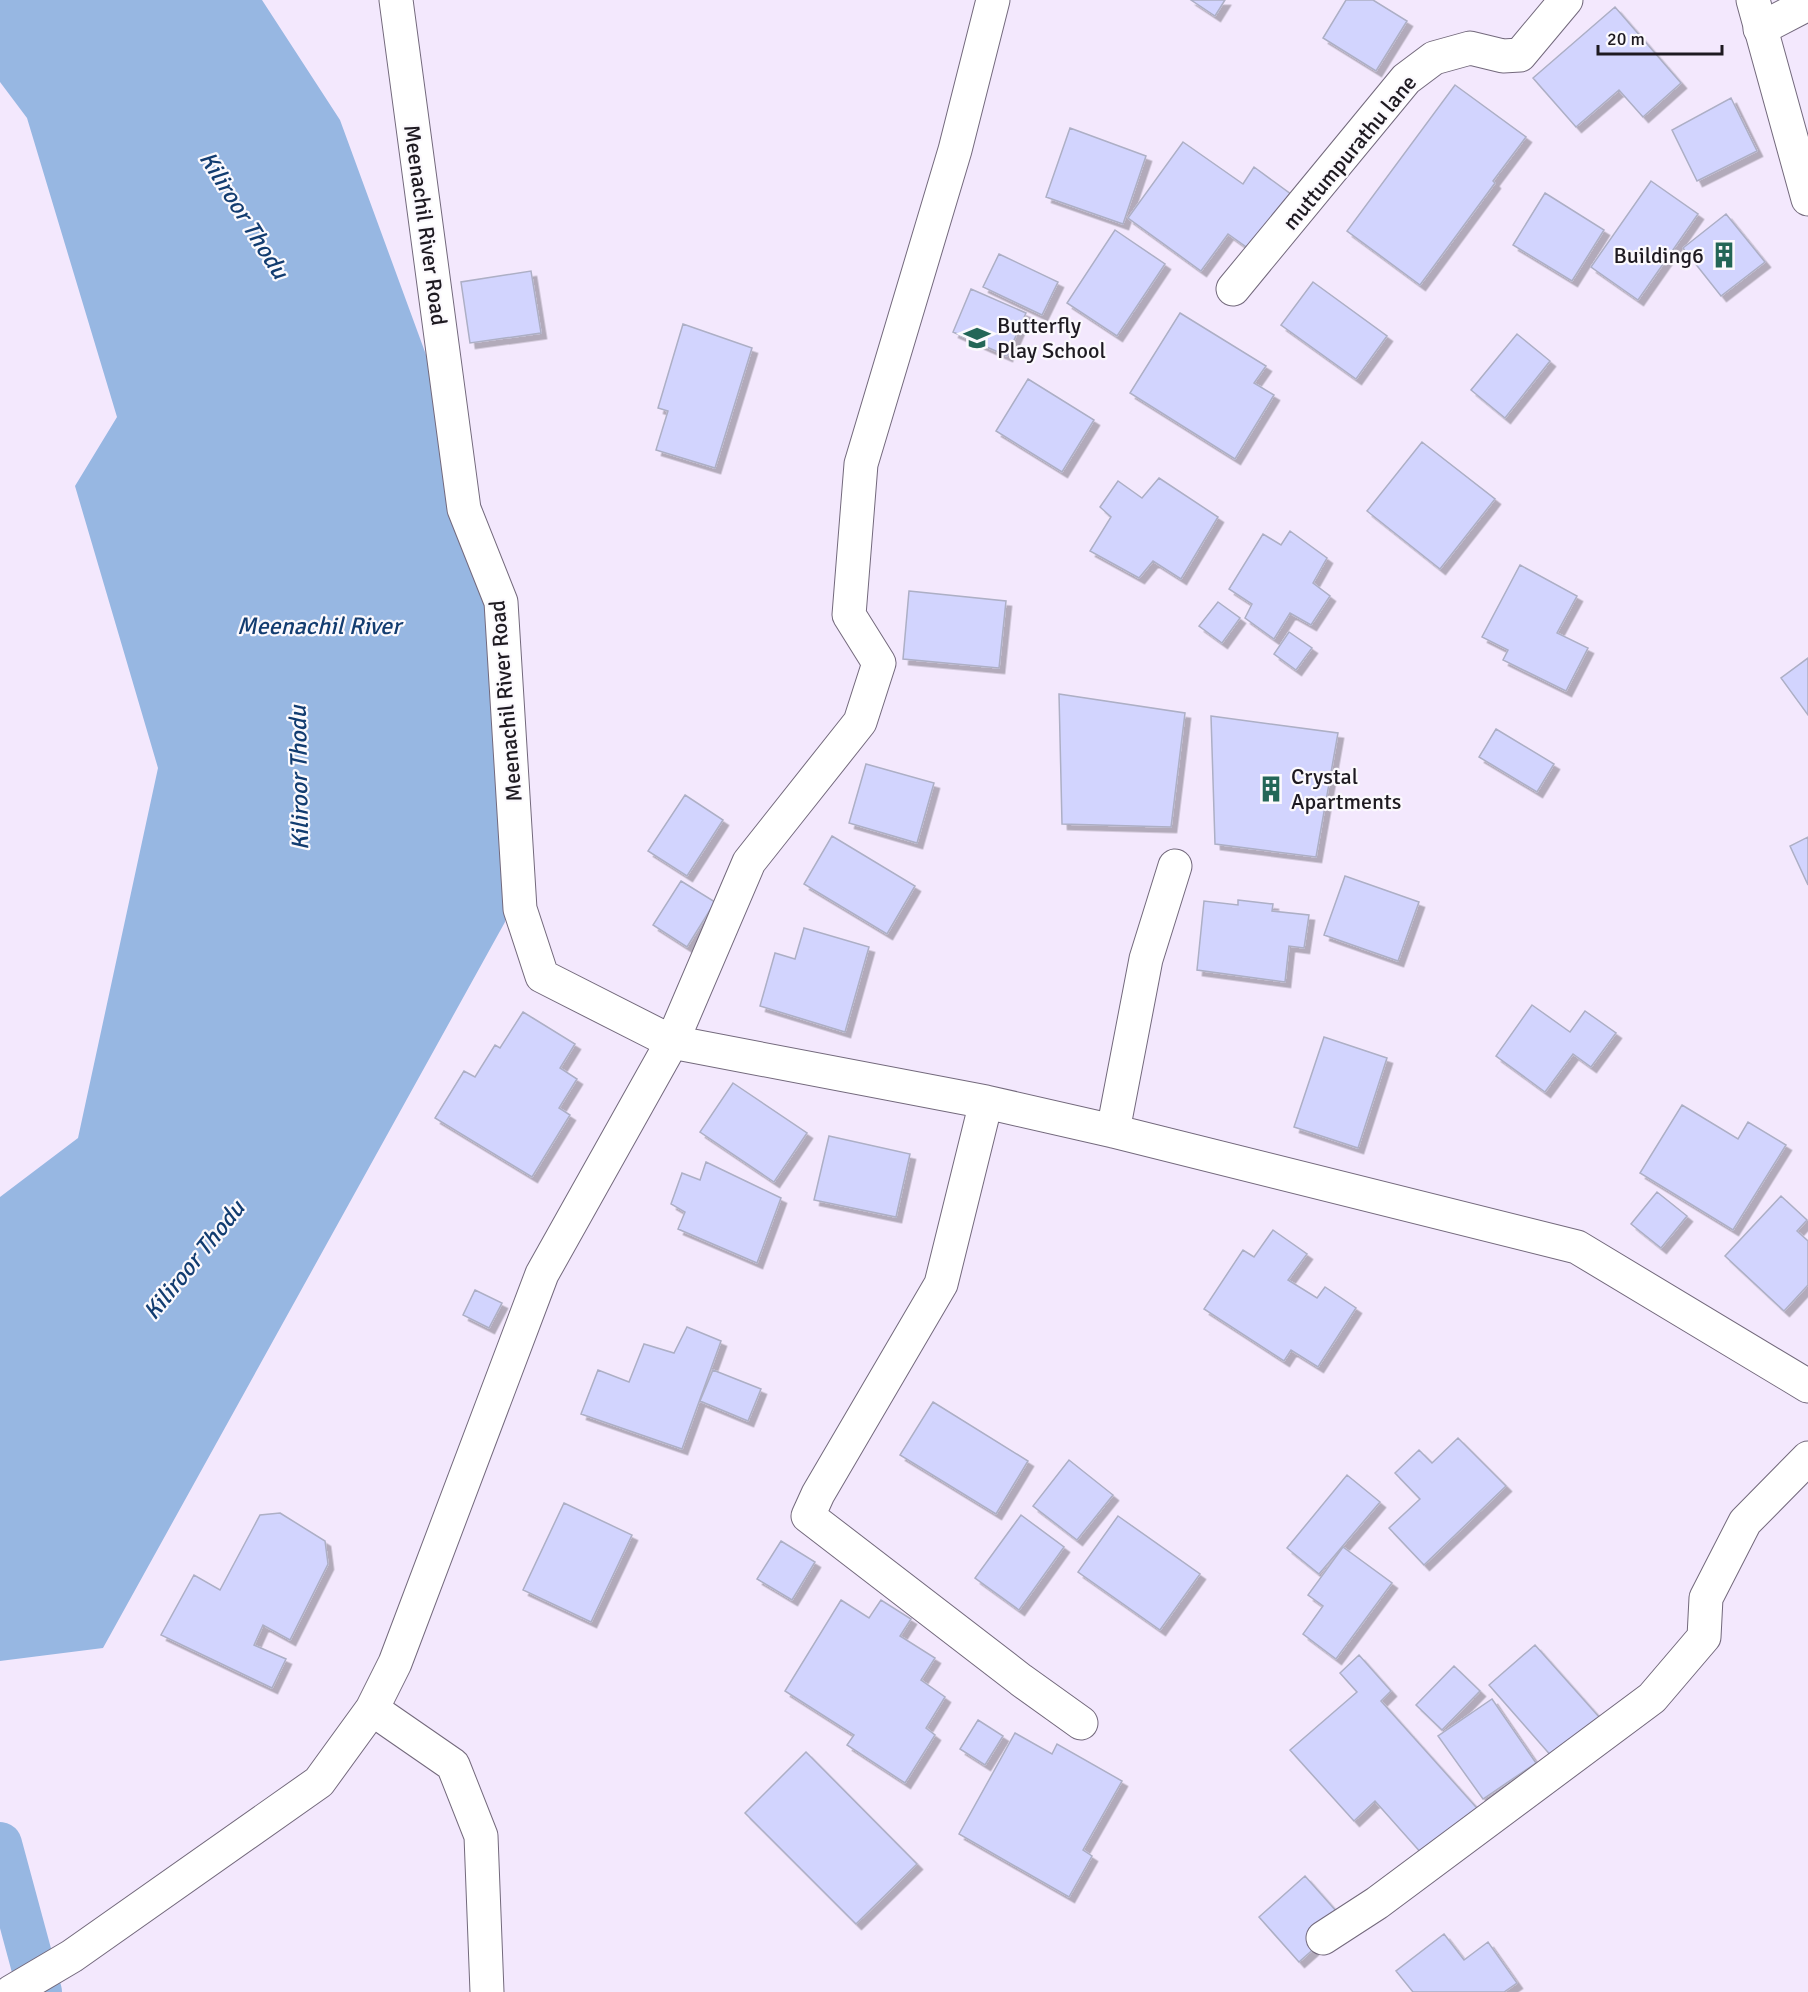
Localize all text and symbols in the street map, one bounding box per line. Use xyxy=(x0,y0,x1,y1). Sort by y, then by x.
scale bar xyxy=(1598,18,1722,56)
text: 20 m xyxy=(1607,28,1645,50)
street label: muttumpurathu lane xyxy=(1277,69,1422,235)
street label: Meenachil River Road xyxy=(398,123,453,327)
water label: Kiliroor Thodu xyxy=(193,146,296,286)
building icon: Building6 xyxy=(1709,240,1739,270)
place label: Building6 xyxy=(1613,242,1704,269)
place label: Butterfly Play School xyxy=(997,312,1106,364)
school or university icon: Butterfly Play School xyxy=(962,323,992,353)
street label: Meenachil River Road xyxy=(483,599,528,803)
water label: Meenachil River xyxy=(237,611,404,641)
water label: Kiliroor Thodu xyxy=(283,703,315,851)
place label: Crystal Apartments xyxy=(1291,763,1401,815)
building icon: Crystal Apartments xyxy=(1256,774,1286,804)
water label: Kiliroor Thodu xyxy=(137,1193,252,1326)

